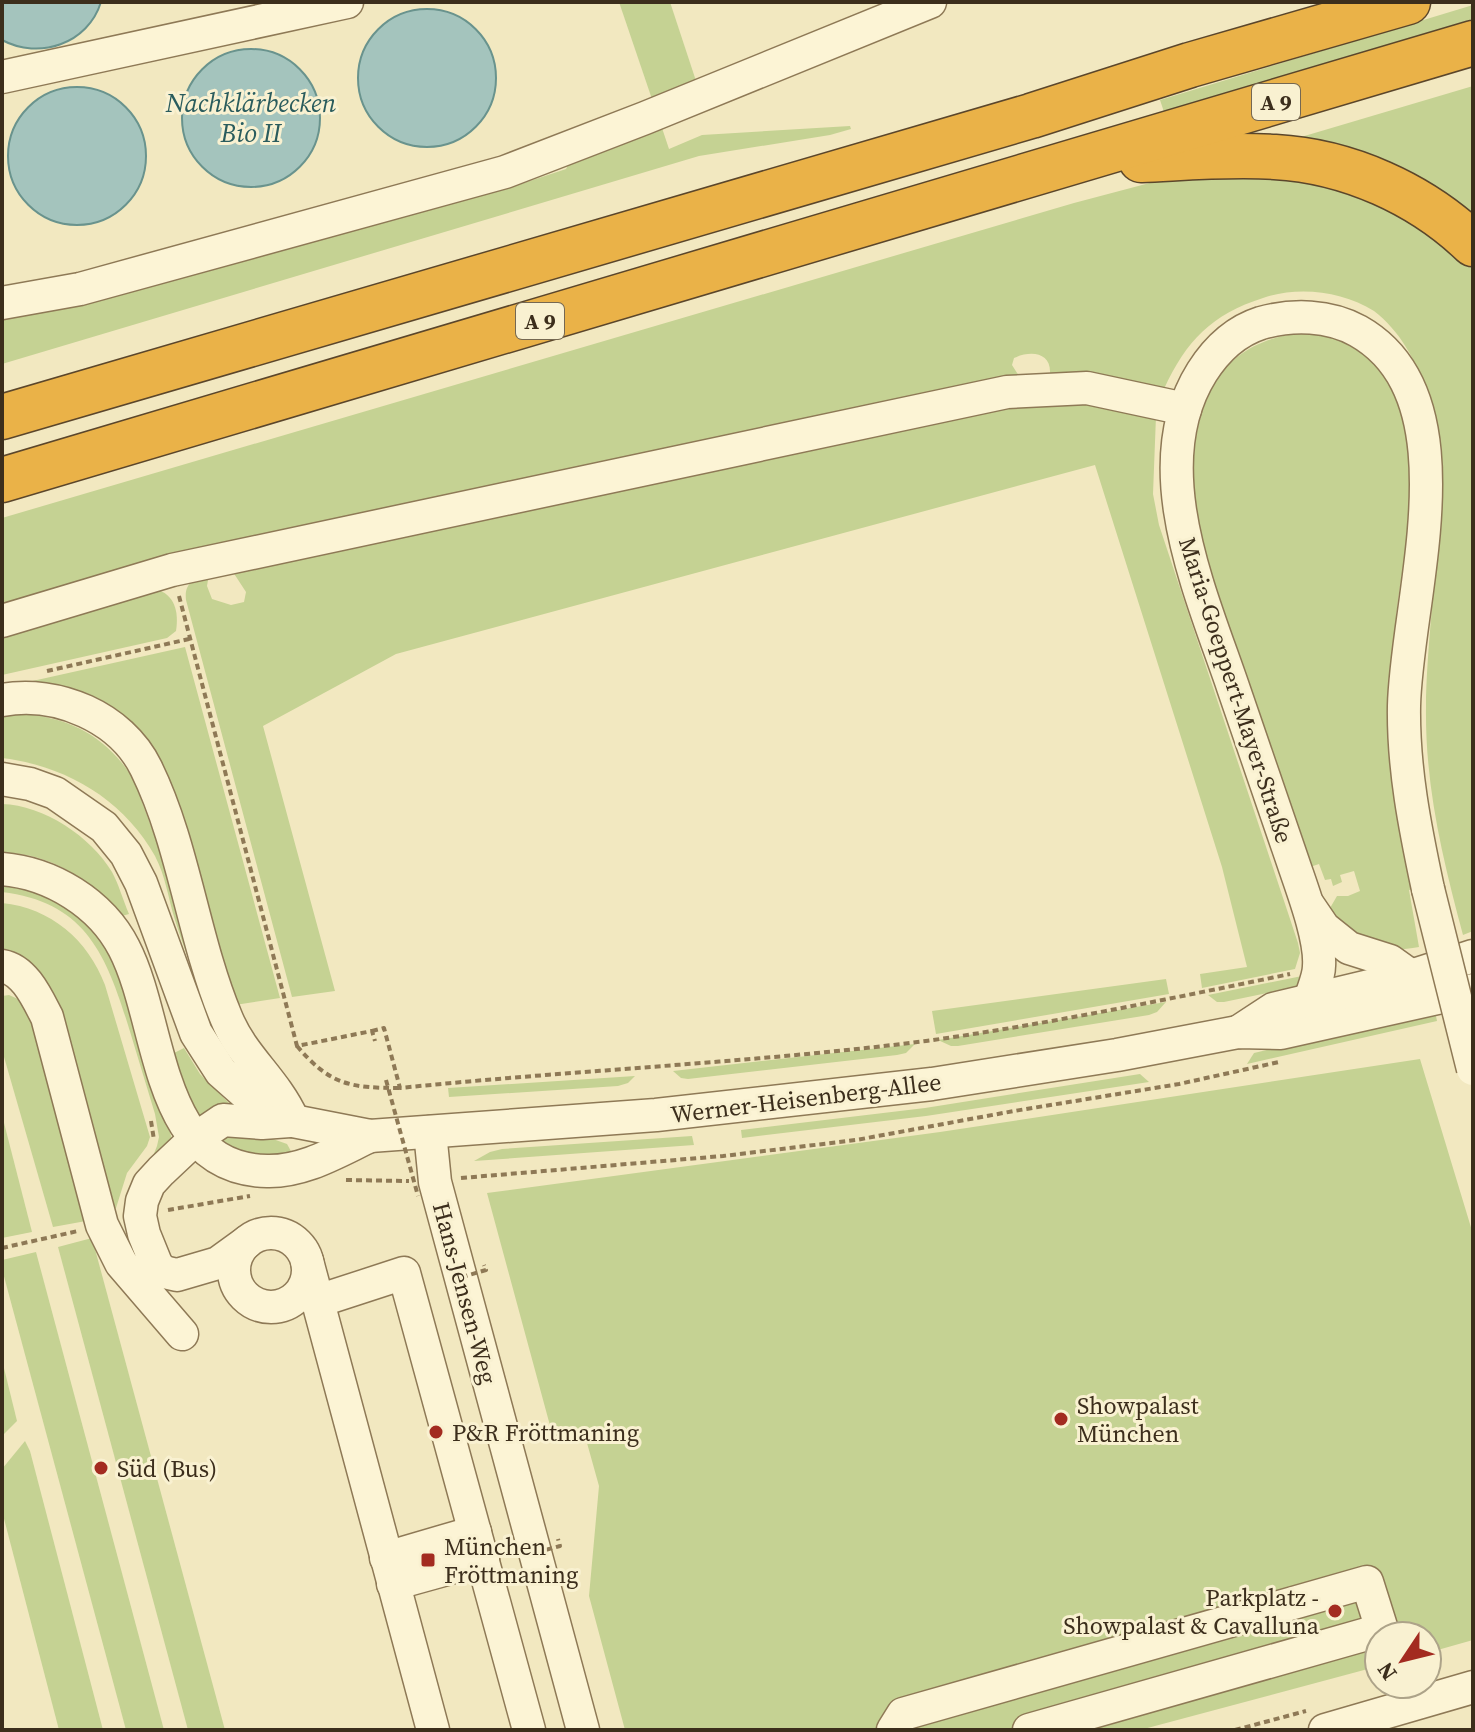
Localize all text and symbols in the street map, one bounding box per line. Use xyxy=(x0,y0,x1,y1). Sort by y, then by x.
road number: A 9 xyxy=(1252,84,1300,120)
water label: Nachklärbecken Bio II xyxy=(165,85,337,151)
road number: A 9 xyxy=(516,303,564,339)
street label: Maria-Goeppert-Mayer-Straße xyxy=(1171,533,1301,847)
street label: Werner-Heisenberg-Allee xyxy=(669,1065,943,1131)
street label: Hans-Jensen-Weg xyxy=(425,1198,505,1388)
place label: Showpalast München xyxy=(1077,1389,1199,1450)
marker: Showpalast München xyxy=(1052,1410,1070,1428)
place label: P&R Fröttmaning xyxy=(452,1416,639,1449)
marker: P&R Fröttmaning xyxy=(427,1423,445,1441)
place label: Süd (Bus) xyxy=(117,1452,217,1485)
marker: Süd (Bus) xyxy=(92,1459,110,1477)
place label: München Fröttmaning xyxy=(444,1530,578,1591)
marker: München Fröttmaning xyxy=(419,1551,437,1569)
place label: Parkplatz - Showpalast & Cavalluna xyxy=(1063,1581,1320,1642)
marker: Parkplatz - Showpalast & Cavalluna xyxy=(1326,1602,1344,1620)
north arrow xyxy=(1363,1620,1443,1700)
text: N xyxy=(1370,1656,1404,1687)

